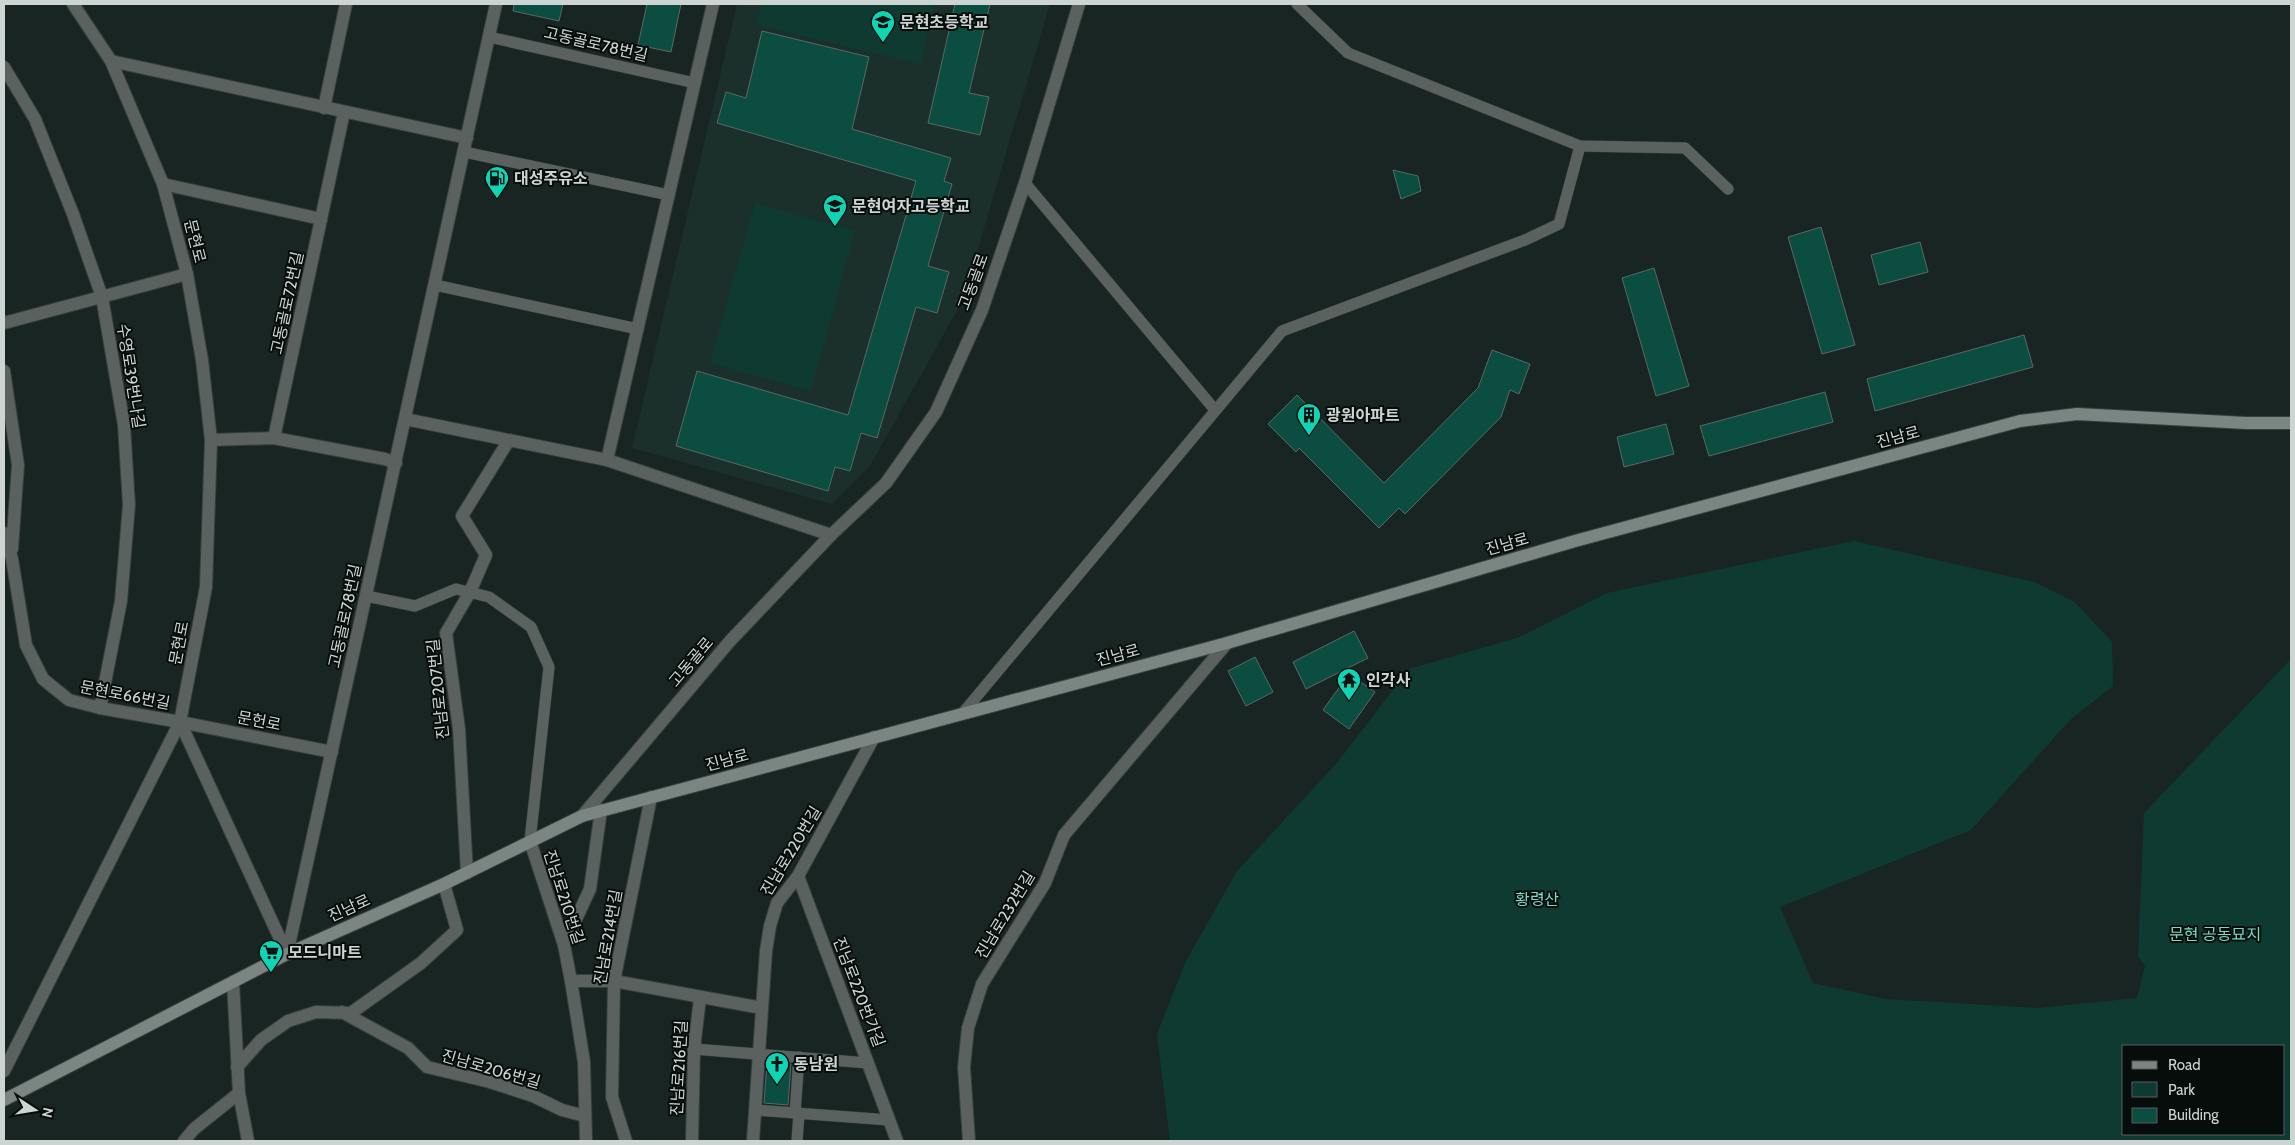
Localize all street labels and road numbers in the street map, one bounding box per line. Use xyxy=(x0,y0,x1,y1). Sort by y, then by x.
street label: 고동골로78번길 xyxy=(542,23,650,65)
street label: 문현로 xyxy=(180,217,210,265)
street label: 고동골로72번길 xyxy=(267,250,307,356)
street label: 고동골로 xyxy=(954,251,992,313)
street label: 수영로39번나길 xyxy=(113,322,149,430)
street label: 진남로 xyxy=(1874,422,1922,452)
street label: 진남로 xyxy=(1483,529,1531,559)
street label: 고동골로78번길 xyxy=(325,562,365,670)
street label: 문현로 xyxy=(165,619,193,666)
street label: 고동골로 xyxy=(665,633,717,691)
street label: 진남로207번길 xyxy=(423,638,453,740)
street label: 진남로 xyxy=(1094,640,1142,670)
street label: 문현로66번길 xyxy=(78,677,172,713)
street label: 문헌로 xyxy=(236,707,283,735)
street label: 진남로 xyxy=(703,745,751,775)
street label: 진남로220번길 xyxy=(757,803,825,899)
street label: 진남로210번길 xyxy=(540,847,588,947)
street label: 진남로232번길 xyxy=(971,868,1039,962)
street label: 진남로214번길 xyxy=(590,888,626,986)
street label: 진남로 xyxy=(325,890,373,926)
street label: 진남로220번가길 xyxy=(829,934,889,1050)
street label: 진남로216번길 xyxy=(667,1019,691,1117)
street label: 진남로206번길 xyxy=(439,1046,543,1092)

